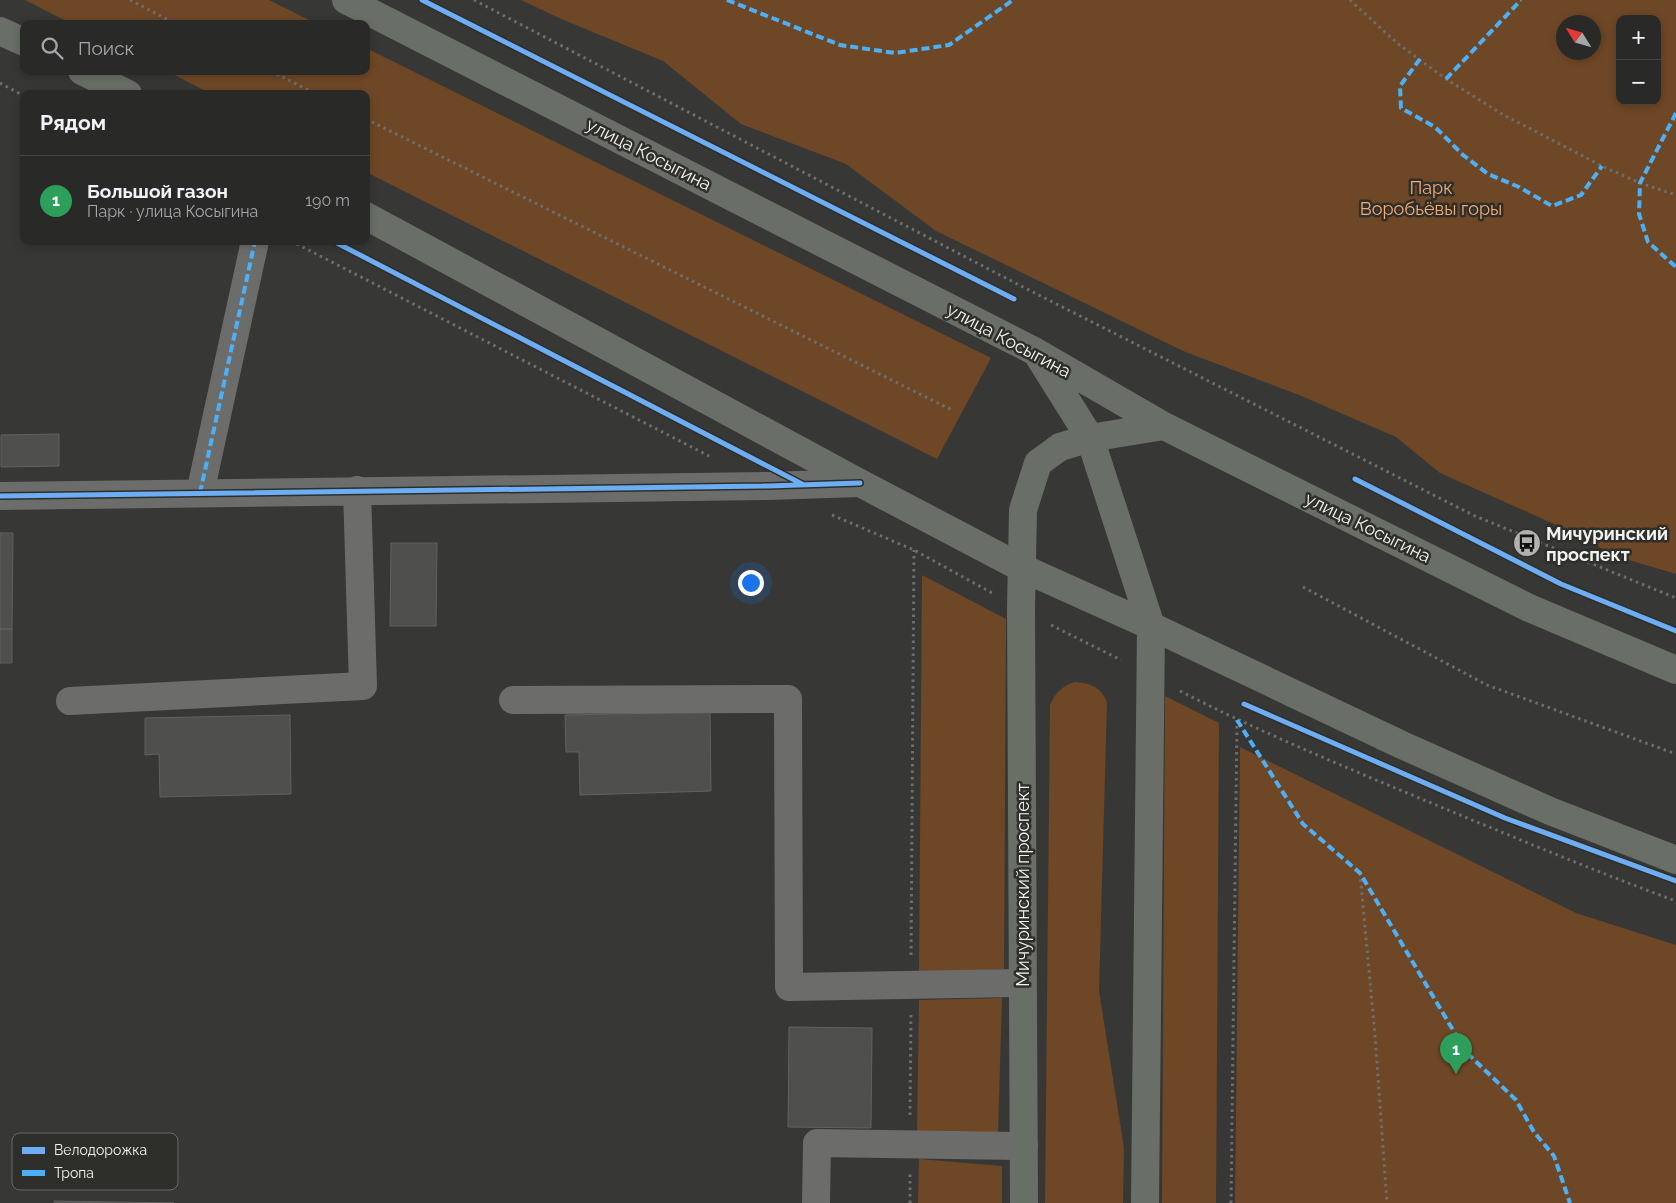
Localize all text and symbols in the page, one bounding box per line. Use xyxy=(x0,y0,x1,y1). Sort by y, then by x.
north arrow xyxy=(1556,15,1601,60)
map controls xyxy=(1616,15,1661,105)
button: + xyxy=(1616,15,1661,60)
search box xyxy=(20,20,370,75)
icon: search xyxy=(38,34,66,62)
text: Поиск xyxy=(78,37,134,59)
button: − xyxy=(1616,60,1661,105)
text: Рядом xyxy=(40,110,106,135)
street label: улица Косыгина xyxy=(583,113,715,195)
park label: Парк Воробьёвы горы xyxy=(1360,177,1502,219)
text: Большой газон xyxy=(87,180,228,202)
text: 1 xyxy=(52,191,60,210)
text: 190 m xyxy=(305,191,350,210)
text: Парк · улица Косыгина xyxy=(87,202,258,221)
street label: улица Косыгина xyxy=(943,298,1075,382)
street label: улица Косыгина xyxy=(1302,487,1434,567)
place label: Мичуринский проспект xyxy=(1546,523,1668,565)
bus stop icon: Мичуринский проспект xyxy=(1512,528,1542,558)
your location xyxy=(738,570,764,596)
street label: Мичуринский проспект xyxy=(1012,783,1033,987)
pin: 1 xyxy=(1440,1033,1472,1074)
legend xyxy=(12,1133,178,1190)
text: Велодорожка xyxy=(54,1142,147,1158)
text: Тропа xyxy=(54,1165,94,1181)

